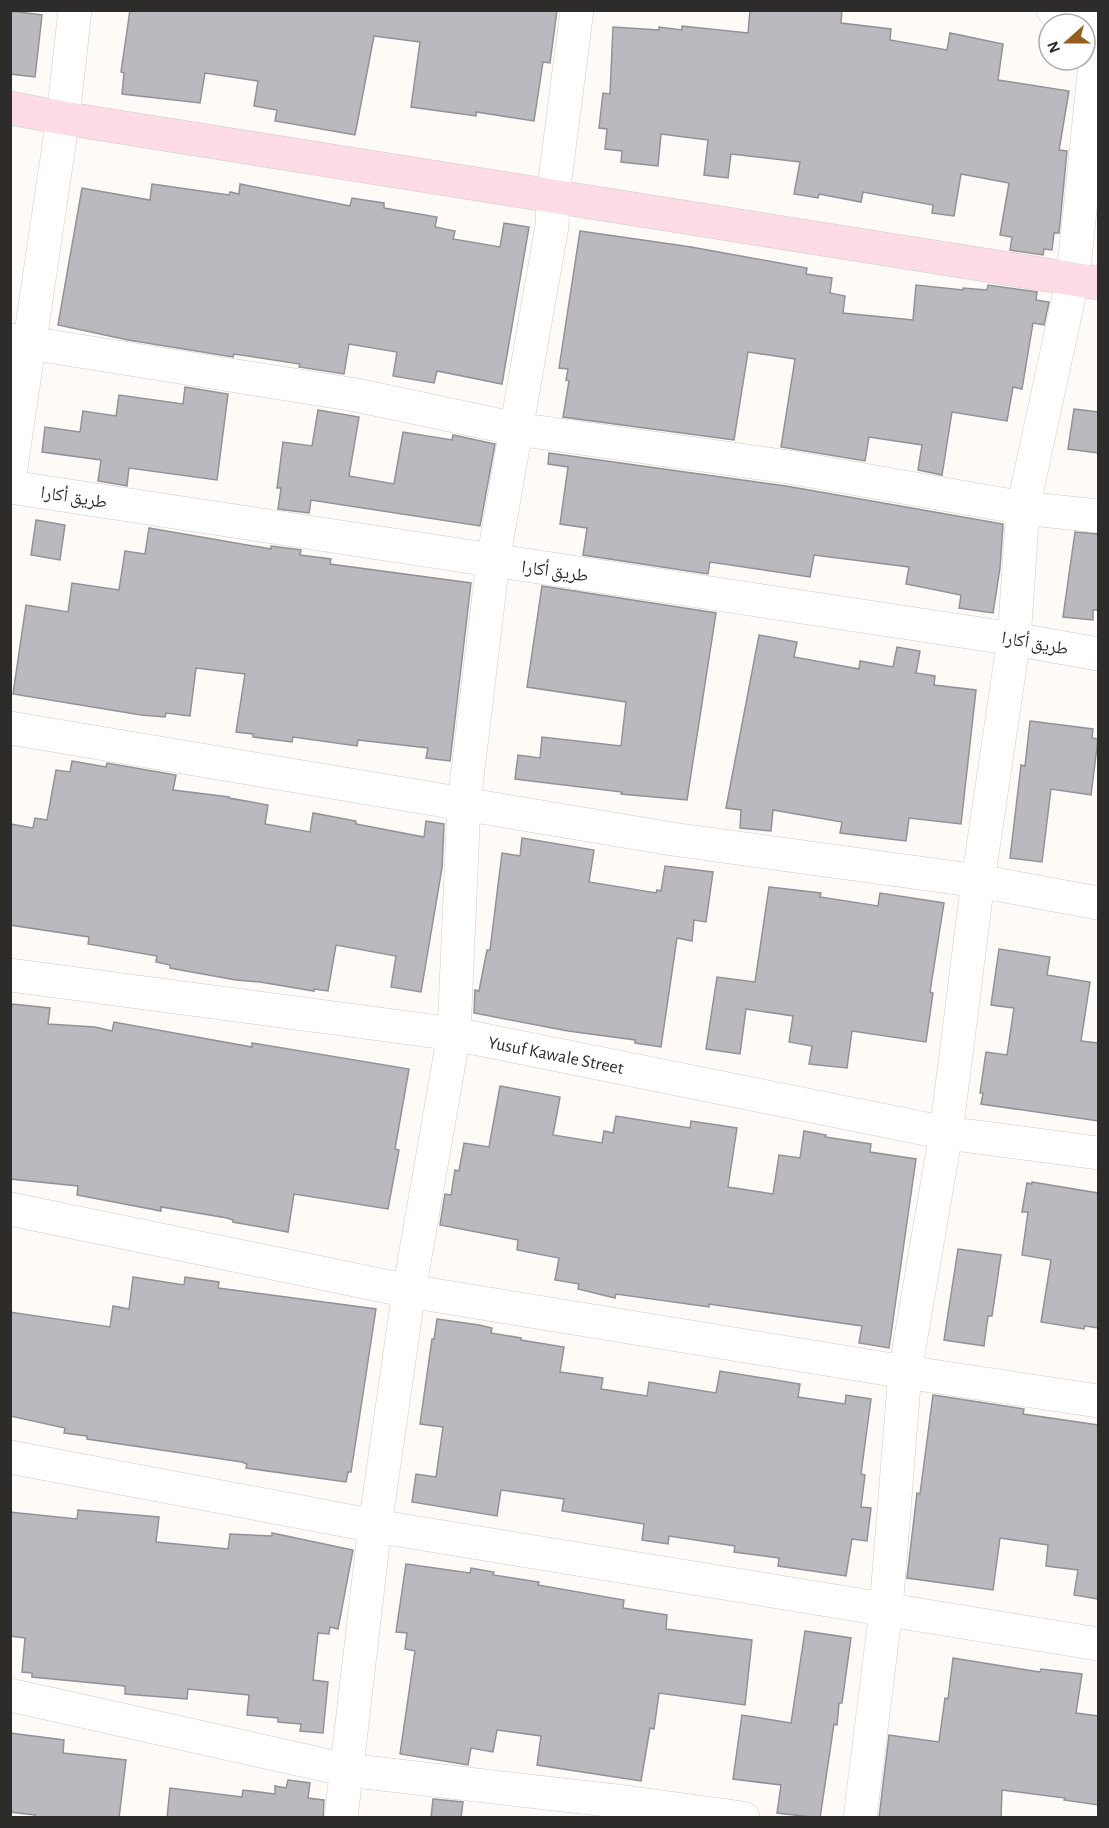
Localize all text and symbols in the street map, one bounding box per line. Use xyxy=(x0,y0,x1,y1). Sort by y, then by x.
north arrow xyxy=(1037,12,1097,72)
text: N xyxy=(1044,39,1063,55)
street label: طريق أكارا xyxy=(39,481,109,513)
street label: طريق أكارا xyxy=(520,556,590,587)
street label: طريق أكارا xyxy=(1000,627,1070,660)
street label: Yusuf Kawale Street xyxy=(487,1034,625,1078)

